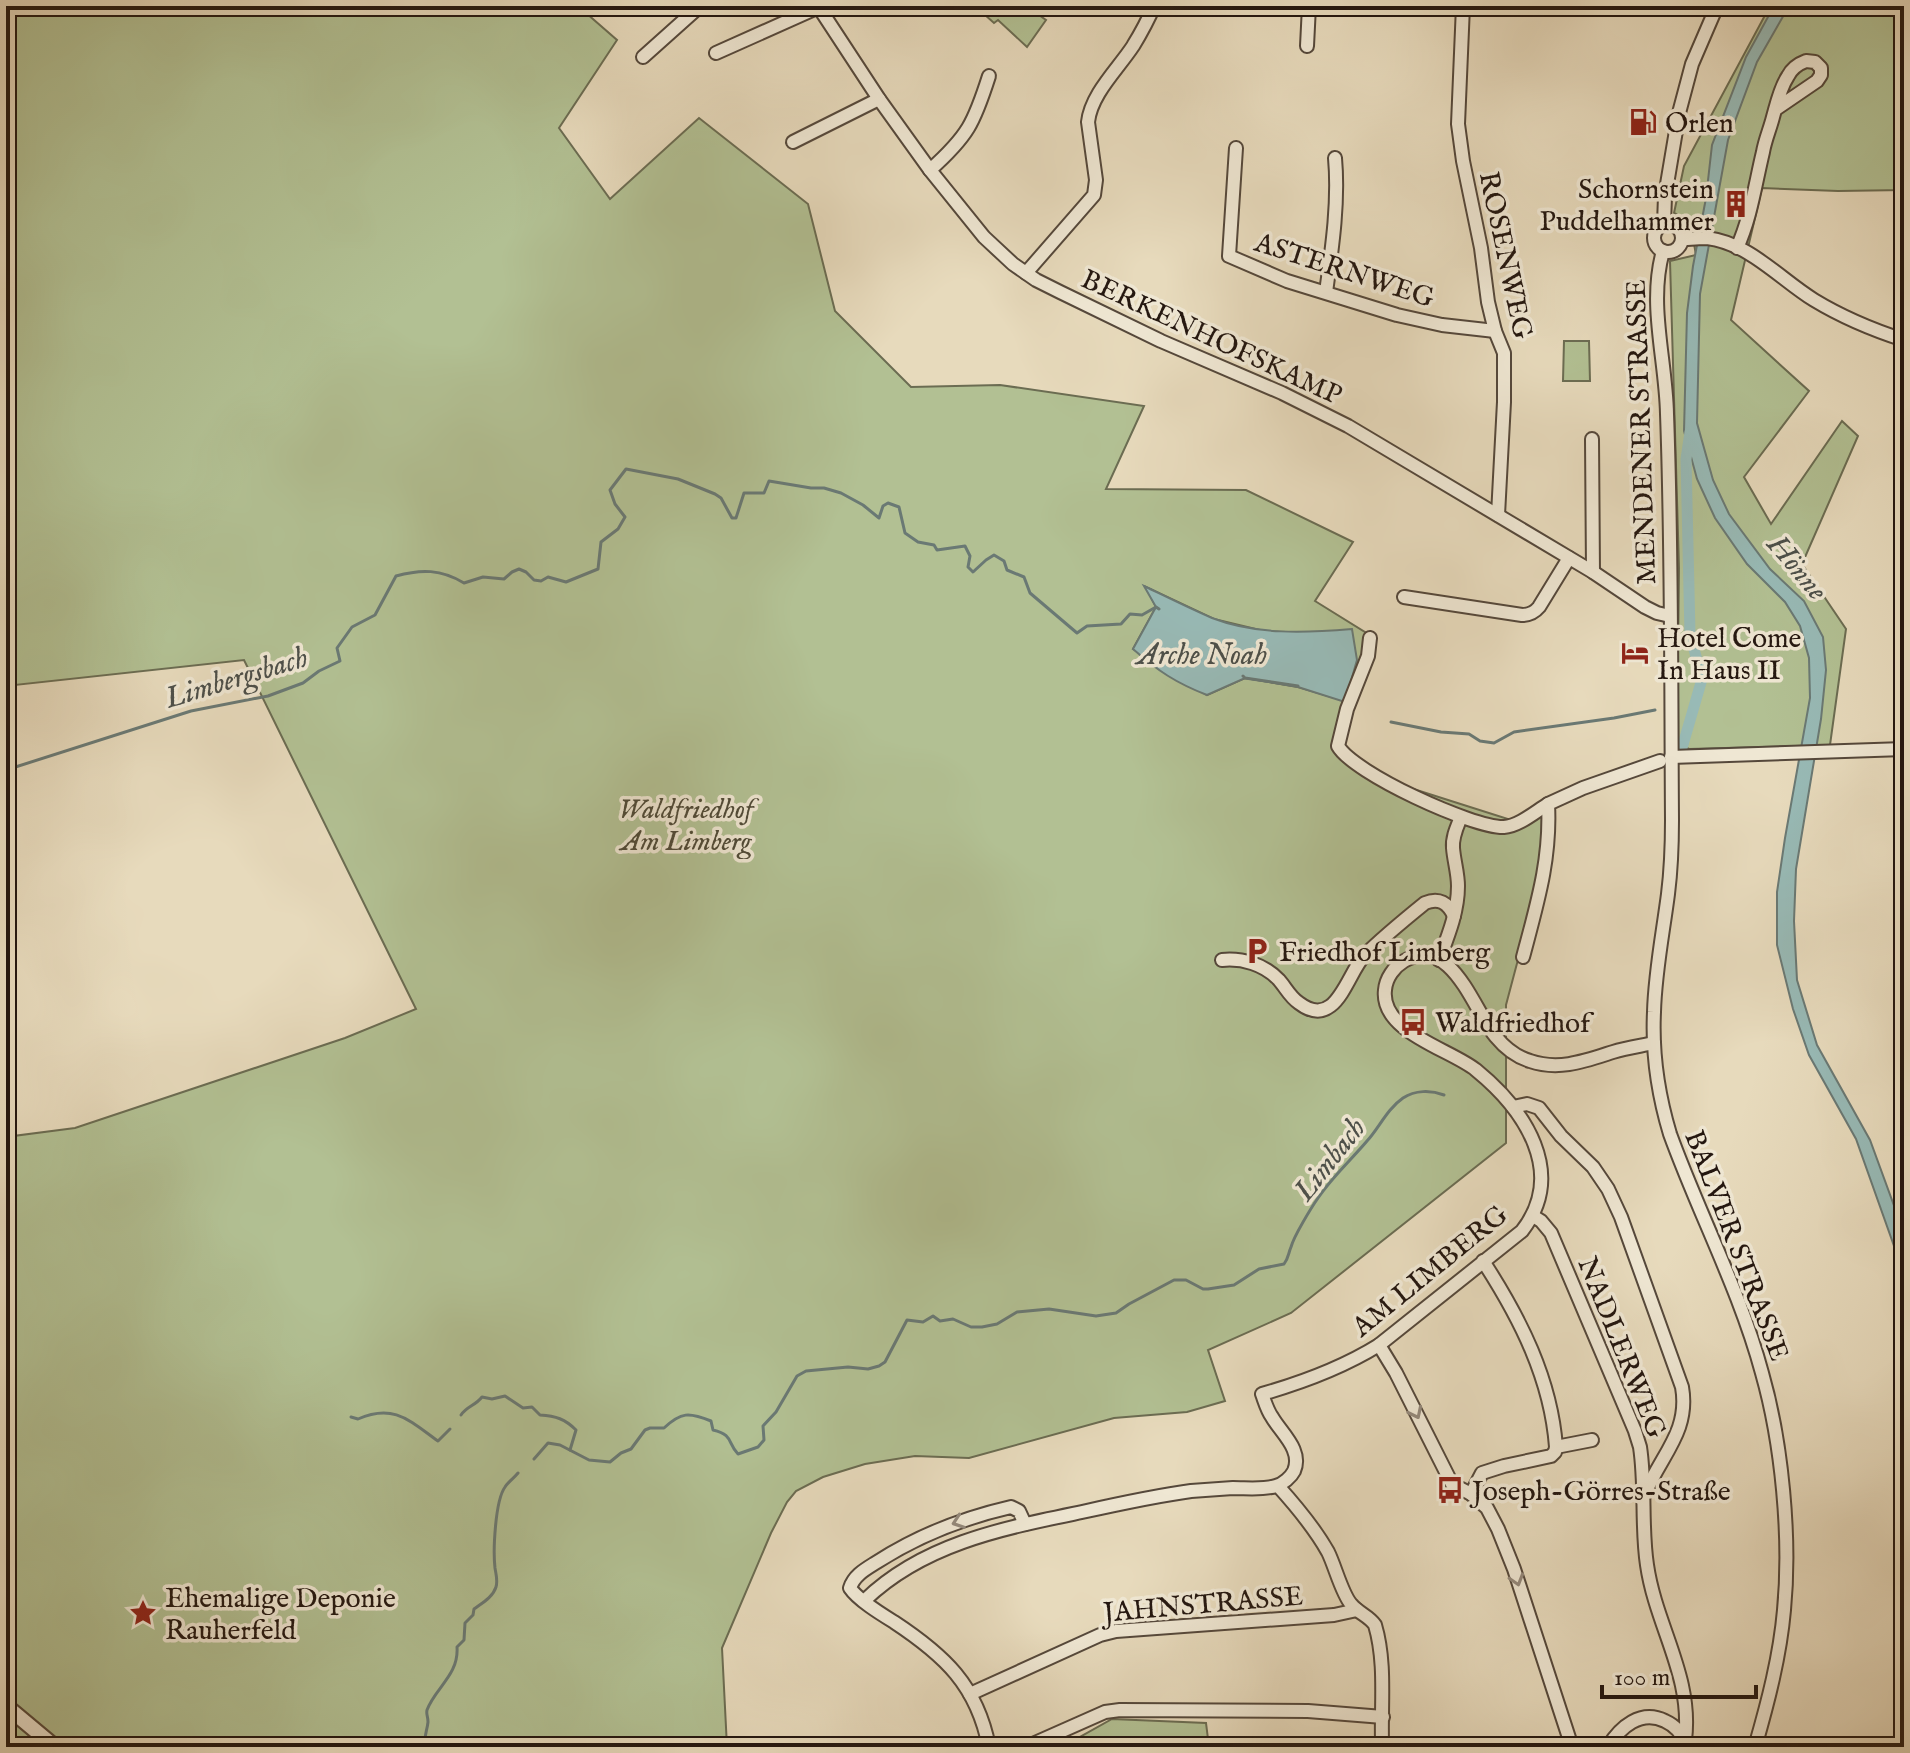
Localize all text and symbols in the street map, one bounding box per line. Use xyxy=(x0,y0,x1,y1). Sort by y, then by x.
fuel station icon: Orlen xyxy=(1628,107,1658,137)
place label: Orlen xyxy=(1665,107,1734,142)
street label: ROSENWEG xyxy=(1470,169,1540,343)
place label: Schornstein Puddelhammer xyxy=(1540,173,1714,240)
building icon: Schornstein Puddelhammer xyxy=(1721,189,1751,219)
street label: ASTERNWEG xyxy=(1249,226,1439,317)
street label: BERKENHOFSKAMP xyxy=(1075,263,1347,414)
street label: MENDENER STRASSE xyxy=(1620,279,1665,585)
water label: Hönne xyxy=(1757,527,1835,609)
place label: Hotel Come In Haus II xyxy=(1657,622,1802,689)
water label: Arche Noah xyxy=(1134,637,1267,675)
hotel icon: Hotel Come In Haus II xyxy=(1620,638,1650,668)
water label: Limbergsbach xyxy=(160,639,313,719)
park label: Waldfriedhof Am Limberg xyxy=(618,793,760,860)
parking icon: Friedhof Limberg xyxy=(1242,936,1272,966)
place label: Friedhof Limberg xyxy=(1279,936,1491,971)
bus stop icon: Waldfriedhof xyxy=(1398,1007,1428,1037)
place label: Waldfriedhof xyxy=(1435,1007,1595,1042)
water label: Limbach xyxy=(1286,1111,1375,1210)
street label: BALVER STRASSE xyxy=(1676,1125,1796,1366)
street label: AM LIMBERG xyxy=(1345,1198,1516,1346)
street label: NADLERWEG xyxy=(1568,1252,1673,1444)
one-way arrow xyxy=(1407,1405,1422,1420)
bus stop icon: Joseph-Görres-Straße xyxy=(1435,1475,1465,1505)
place label: Joseph-Görres-Straße xyxy=(1469,1475,1731,1510)
one-way arrow xyxy=(952,1512,966,1529)
one-way arrow xyxy=(1508,1572,1524,1586)
street label: JAHNSTRASSE xyxy=(1099,1579,1305,1632)
place label: Ehemalige Deponie Rauherfeld xyxy=(165,1582,396,1649)
place icon: Ehemalige Deponie Rauherfeld xyxy=(128,1598,158,1628)
scale bar xyxy=(1602,1649,1756,1699)
text: 100 m xyxy=(1614,1663,1670,1694)

